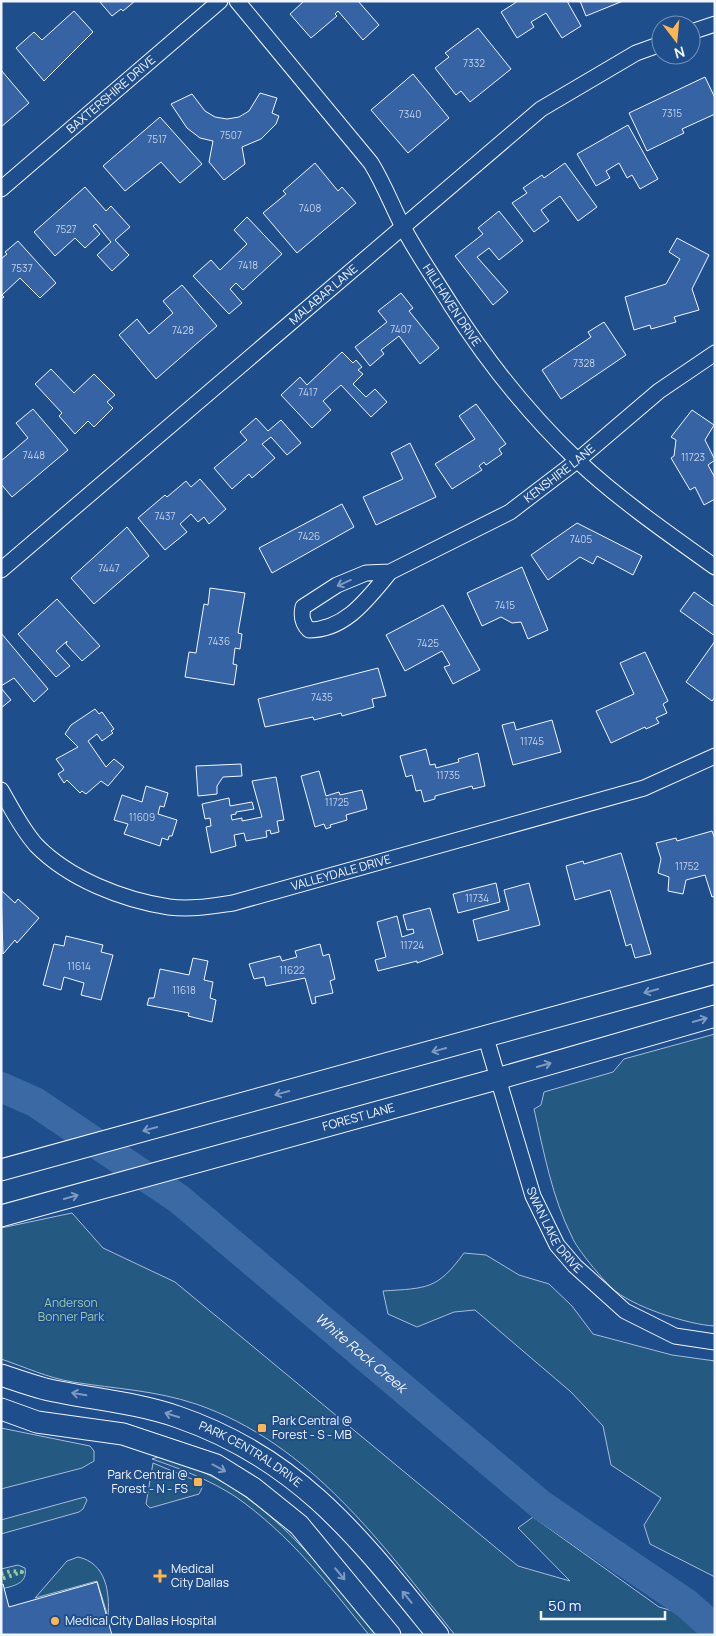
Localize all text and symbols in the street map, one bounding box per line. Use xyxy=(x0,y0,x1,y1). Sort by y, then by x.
north arrow xyxy=(651,15,701,65)
text: N xyxy=(672,42,687,63)
street label: BAXTERSHIRE DRIVE xyxy=(63,51,159,137)
house number: 7332 xyxy=(463,56,485,70)
house number: 7315 xyxy=(662,106,682,120)
house number: 7340 xyxy=(399,107,421,121)
house number: 7507 xyxy=(220,128,242,142)
house number: 7517 xyxy=(147,132,167,146)
house number: 7408 xyxy=(299,201,321,215)
house number: 7527 xyxy=(55,222,77,236)
house number: 7418 xyxy=(238,258,258,272)
street label: MALABAR LANE xyxy=(285,260,361,328)
street label: HILLHAVEN DRIVE xyxy=(419,260,485,350)
house number: 7537 xyxy=(11,261,33,275)
house number: 7407 xyxy=(390,322,412,336)
house number: 7428 xyxy=(172,323,194,337)
house number: 7328 xyxy=(573,356,595,370)
house number: 7417 xyxy=(298,385,318,399)
street label: KENSHIRE LANE xyxy=(520,440,599,506)
house number: 7448 xyxy=(23,448,45,462)
house number: 11723 xyxy=(681,450,705,464)
house number: 7437 xyxy=(154,509,176,523)
house number: 7426 xyxy=(298,529,320,543)
house number: 7405 xyxy=(570,532,592,546)
house number: 7447 xyxy=(98,561,120,575)
one-way arrow xyxy=(337,578,352,588)
house number: 7415 xyxy=(495,598,515,612)
house number: 7436 xyxy=(208,634,230,648)
house number: 7425 xyxy=(417,636,439,650)
house number: 7435 xyxy=(311,690,333,704)
house number: 11745 xyxy=(520,734,544,748)
house number: 11735 xyxy=(436,768,460,782)
house number: 11725 xyxy=(325,795,349,809)
house number: 11609 xyxy=(129,810,155,824)
street label: VALLEYDALE DRIVE xyxy=(289,850,393,894)
house number: 11752 xyxy=(675,859,699,873)
house number: 11734 xyxy=(465,891,489,905)
house number: 11724 xyxy=(400,938,424,952)
house number: 11614 xyxy=(67,959,91,973)
house number: 11622 xyxy=(279,963,305,977)
house number: 11618 xyxy=(172,983,196,997)
one-way arrow xyxy=(644,987,660,997)
one-way arrow xyxy=(692,1015,708,1025)
one-way arrow xyxy=(431,1046,447,1056)
one-way arrow xyxy=(536,1060,552,1070)
one-way arrow xyxy=(274,1089,290,1098)
street label: FOREST LANE xyxy=(320,1099,397,1135)
one-way arrow xyxy=(143,1125,159,1134)
street label: SWAN LAKE DRIVE xyxy=(523,1185,586,1277)
one-way arrow xyxy=(63,1191,79,1201)
park label: Anderson Bonner Park xyxy=(38,1294,105,1325)
water label: White Rock Creek xyxy=(312,1308,412,1398)
one-way arrow xyxy=(71,1389,87,1399)
one-way arrow xyxy=(165,1410,181,1420)
place label: Park Central @ Forest - S - MB xyxy=(272,1412,352,1443)
street label: PARK CENTRAL DRIVE xyxy=(196,1417,306,1491)
marker: Park Central @ Forest - S - MB xyxy=(256,1422,268,1434)
one-way arrow xyxy=(211,1463,226,1473)
place label: Park Central @ Forest - N - FS xyxy=(108,1466,188,1497)
marker: Park Central @ Forest - N - FS xyxy=(192,1476,204,1488)
place label: Medical City Dallas xyxy=(171,1560,229,1591)
one-way arrow xyxy=(334,1567,345,1580)
marker: Medical City Dallas xyxy=(153,1569,167,1583)
scale bar xyxy=(541,1588,665,1620)
one-way arrow xyxy=(402,1591,413,1604)
text: 50 m xyxy=(548,1595,582,1616)
place label: Medical City Dallas Hospital xyxy=(65,1612,217,1629)
marker: Medical City Dallas Hospital xyxy=(49,1615,61,1627)

